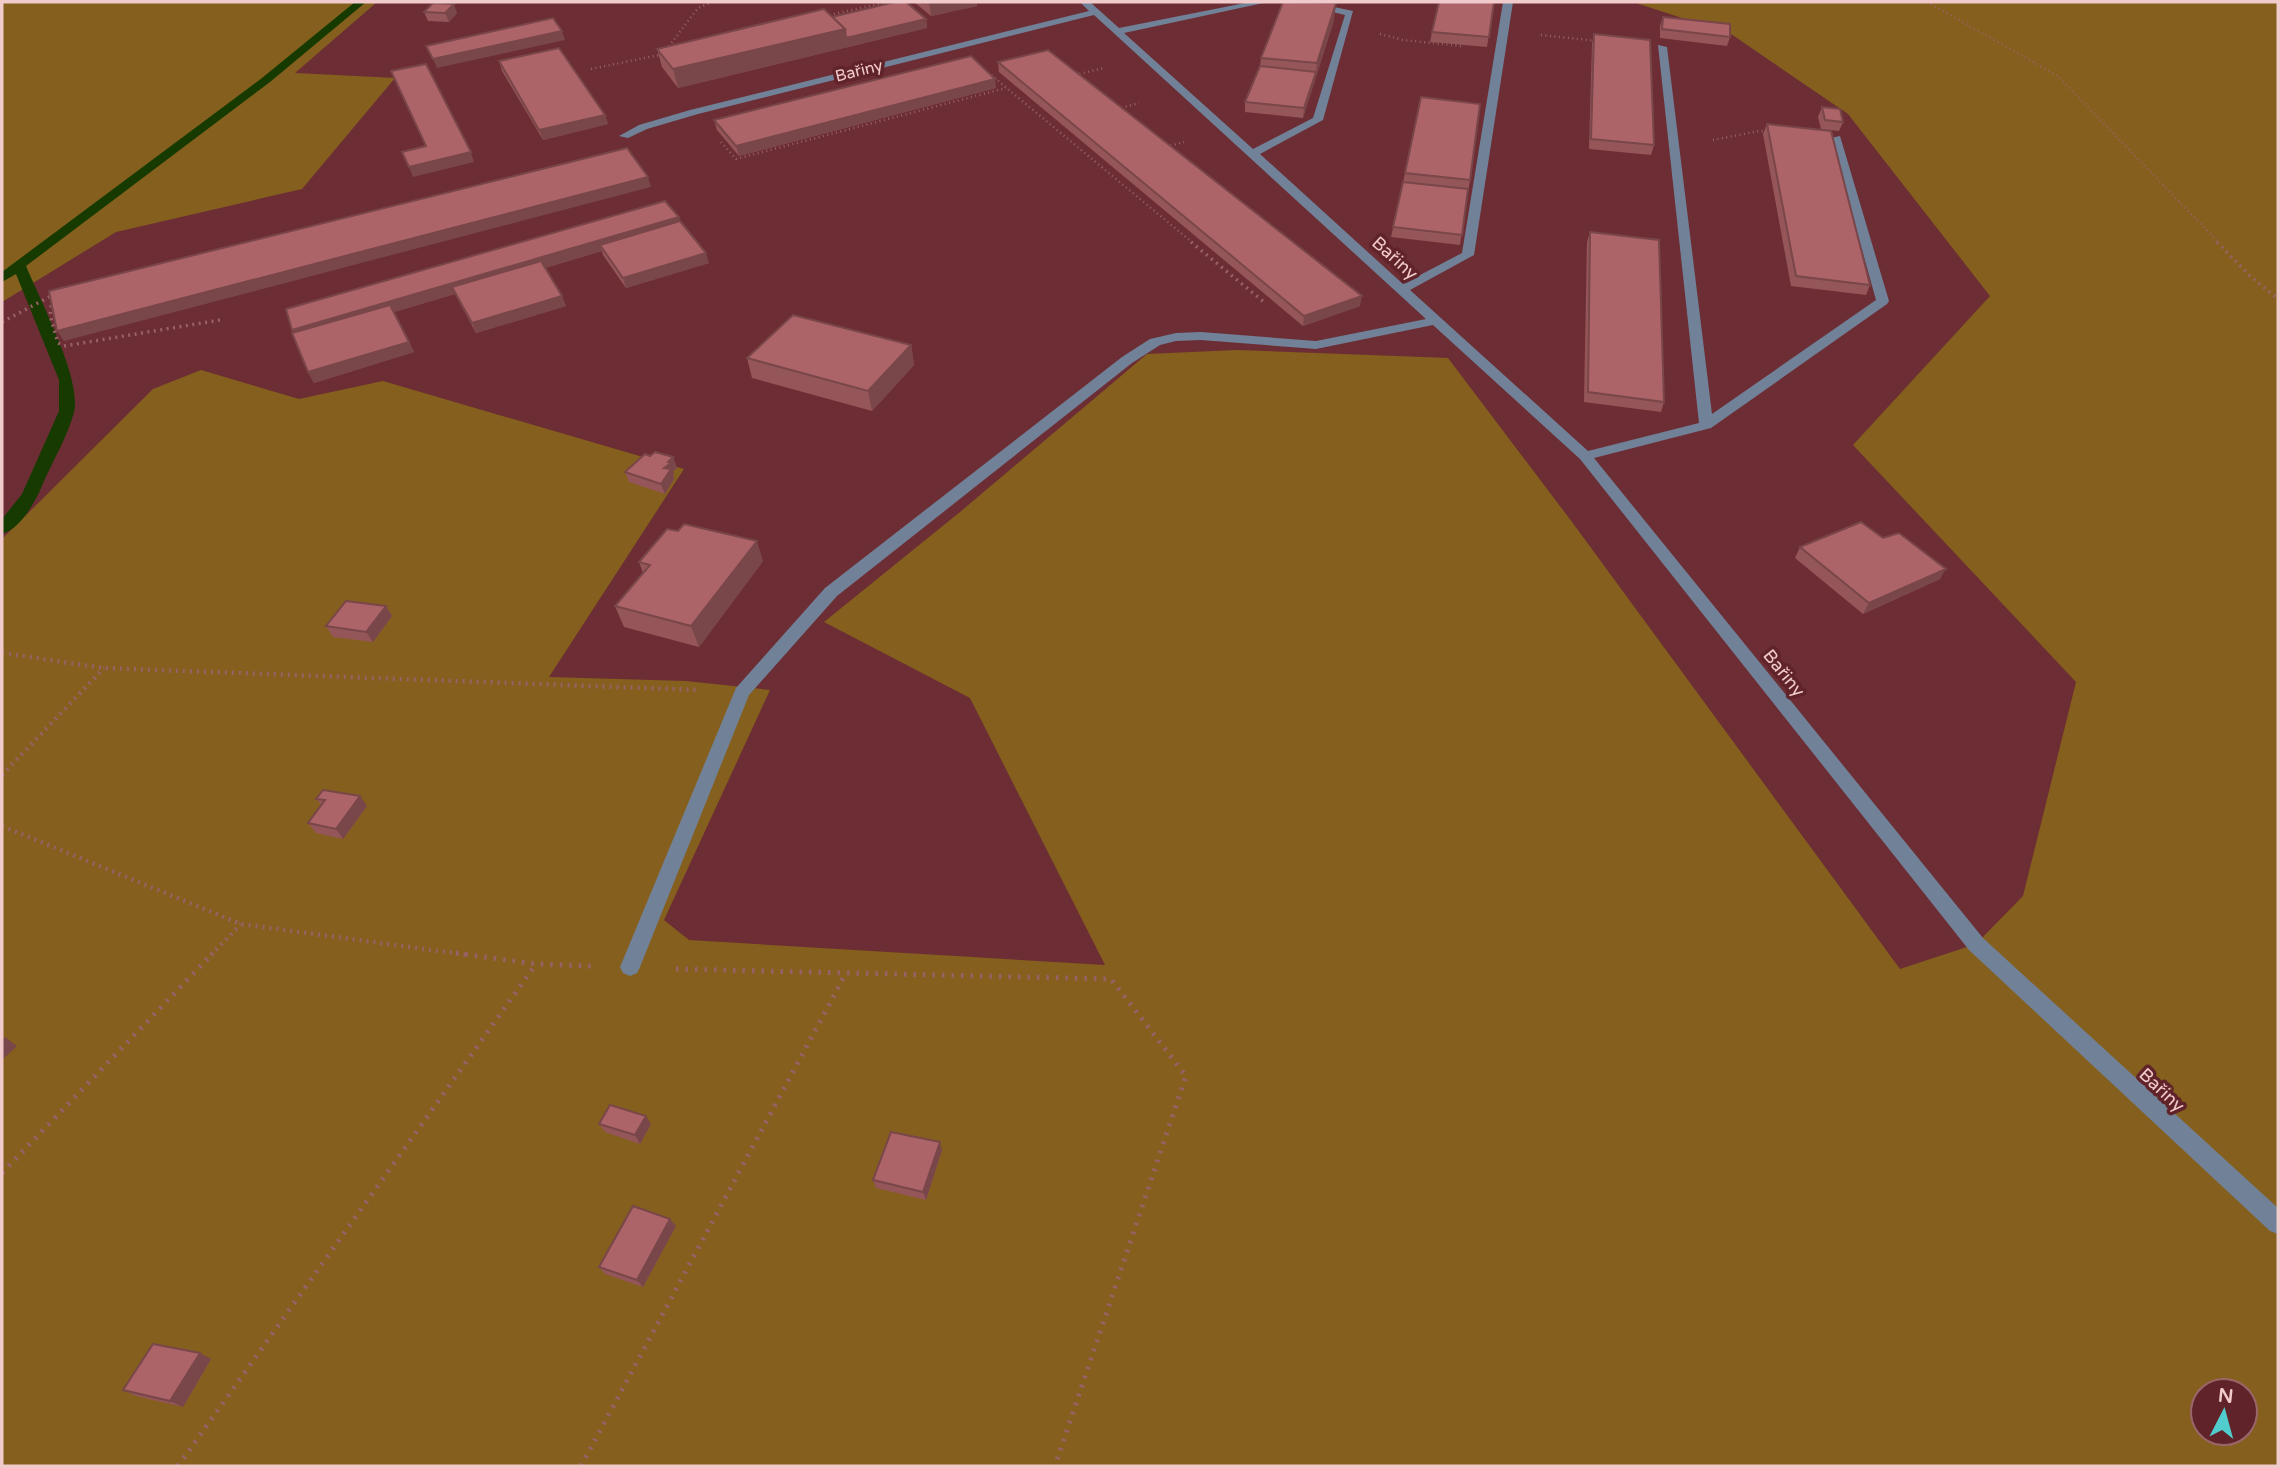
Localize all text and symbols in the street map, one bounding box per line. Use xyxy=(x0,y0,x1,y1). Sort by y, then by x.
street label: Bařiny xyxy=(833,55,885,87)
street label: Bařiny xyxy=(1367,232,1423,285)
street label: Bařiny xyxy=(1758,645,1810,701)
street label: Bařiny xyxy=(2135,1063,2190,1117)
north arrow xyxy=(2189,1377,2259,1447)
text: N xyxy=(2217,1384,2234,1408)

